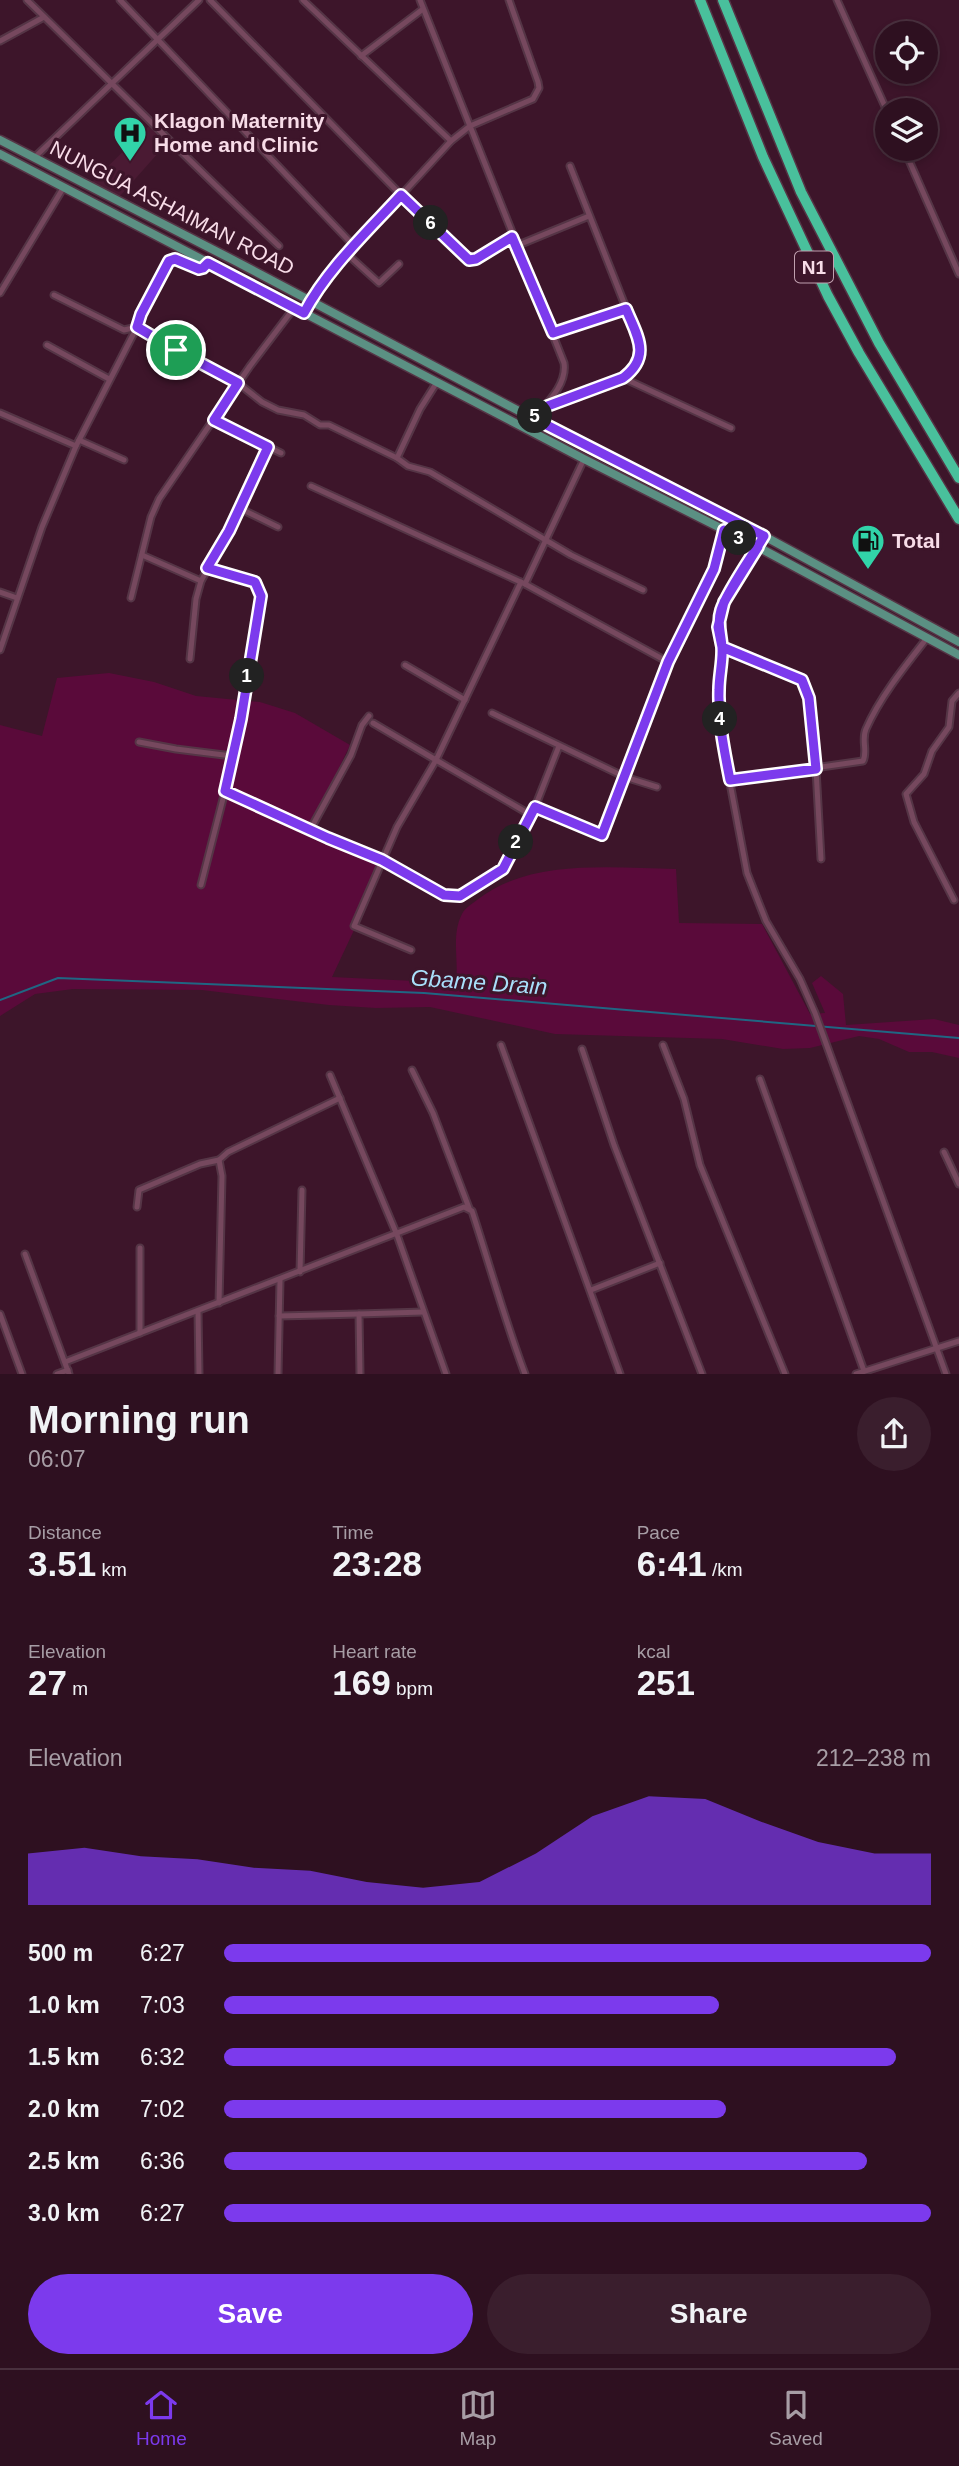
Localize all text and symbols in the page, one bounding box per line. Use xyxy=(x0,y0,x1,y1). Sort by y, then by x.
map controls xyxy=(875,21,938,161)
button: locate xyxy=(875,21,938,84)
button: layers xyxy=(875,98,938,161)
place label: Klagon Maternity Home and Clinic xyxy=(154,109,325,156)
hospital icon: Klagon Maternity Home and Clinic xyxy=(111,114,149,163)
street label: NUNGUA ASHAIMAN ROAD xyxy=(46,136,298,279)
pin: 6 xyxy=(414,206,448,241)
text: 6 xyxy=(425,212,436,233)
road number: N1 xyxy=(795,252,833,282)
pin xyxy=(146,320,206,380)
icon: arrive xyxy=(157,331,195,369)
pin: 5 xyxy=(518,398,552,434)
text: 5 xyxy=(529,405,540,426)
pin: 3 xyxy=(722,520,756,556)
fuel station icon: Total xyxy=(849,522,887,571)
text: 3 xyxy=(733,527,744,548)
place label: Total xyxy=(892,529,941,552)
pin: 1 xyxy=(230,658,264,694)
text: 1 xyxy=(241,665,252,686)
pin: 4 xyxy=(702,702,738,736)
text: 4 xyxy=(714,708,725,729)
pin: 2 xyxy=(498,824,534,860)
text: 2 xyxy=(510,831,521,852)
water label: Gbame Drain xyxy=(410,964,548,1000)
button: share xyxy=(857,1397,931,1471)
text: Morning run xyxy=(28,1399,250,1441)
text: 06:07 xyxy=(28,1446,86,1472)
text: Distance xyxy=(28,1522,102,1543)
text: Time xyxy=(332,1522,374,1543)
text: Pace xyxy=(637,1522,680,1543)
text: 3.51 xyxy=(28,1544,96,1583)
text: 23:28 xyxy=(332,1544,422,1583)
text: 6:41 xyxy=(637,1544,707,1583)
text: km xyxy=(96,1559,127,1580)
text: /km xyxy=(707,1559,743,1580)
text: Elevation xyxy=(28,1641,106,1662)
text: Heart rate xyxy=(332,1641,417,1662)
text: kcal xyxy=(637,1641,670,1662)
text: 27 xyxy=(28,1663,67,1702)
text: 169 xyxy=(332,1663,391,1702)
text: 251 xyxy=(637,1663,695,1702)
text: m xyxy=(67,1678,88,1699)
text: bpm xyxy=(391,1678,433,1699)
text: Elevation xyxy=(28,1745,123,1771)
text: 212–238 m xyxy=(816,1745,931,1771)
text: 500 m xyxy=(28,1940,93,1966)
text: 6:27 xyxy=(140,1940,185,1966)
text: 1.0 km xyxy=(28,1992,100,2018)
text: 7:03 xyxy=(140,1992,185,2018)
text: 1.5 km xyxy=(28,2044,100,2070)
text: 6:32 xyxy=(140,2044,185,2070)
text: 2.0 km xyxy=(28,2096,100,2122)
text: 7:02 xyxy=(140,2096,185,2122)
text: 2.5 km xyxy=(28,2148,100,2174)
text: 6:36 xyxy=(140,2148,185,2174)
text: 3.0 km xyxy=(28,2200,100,2226)
text: 6:27 xyxy=(140,2200,185,2226)
button: Save xyxy=(28,2274,473,2354)
button: Share xyxy=(487,2274,931,2354)
tab: Home xyxy=(136,2386,187,2450)
tab: Map xyxy=(459,2386,497,2450)
tab: Saved xyxy=(769,2386,823,2450)

